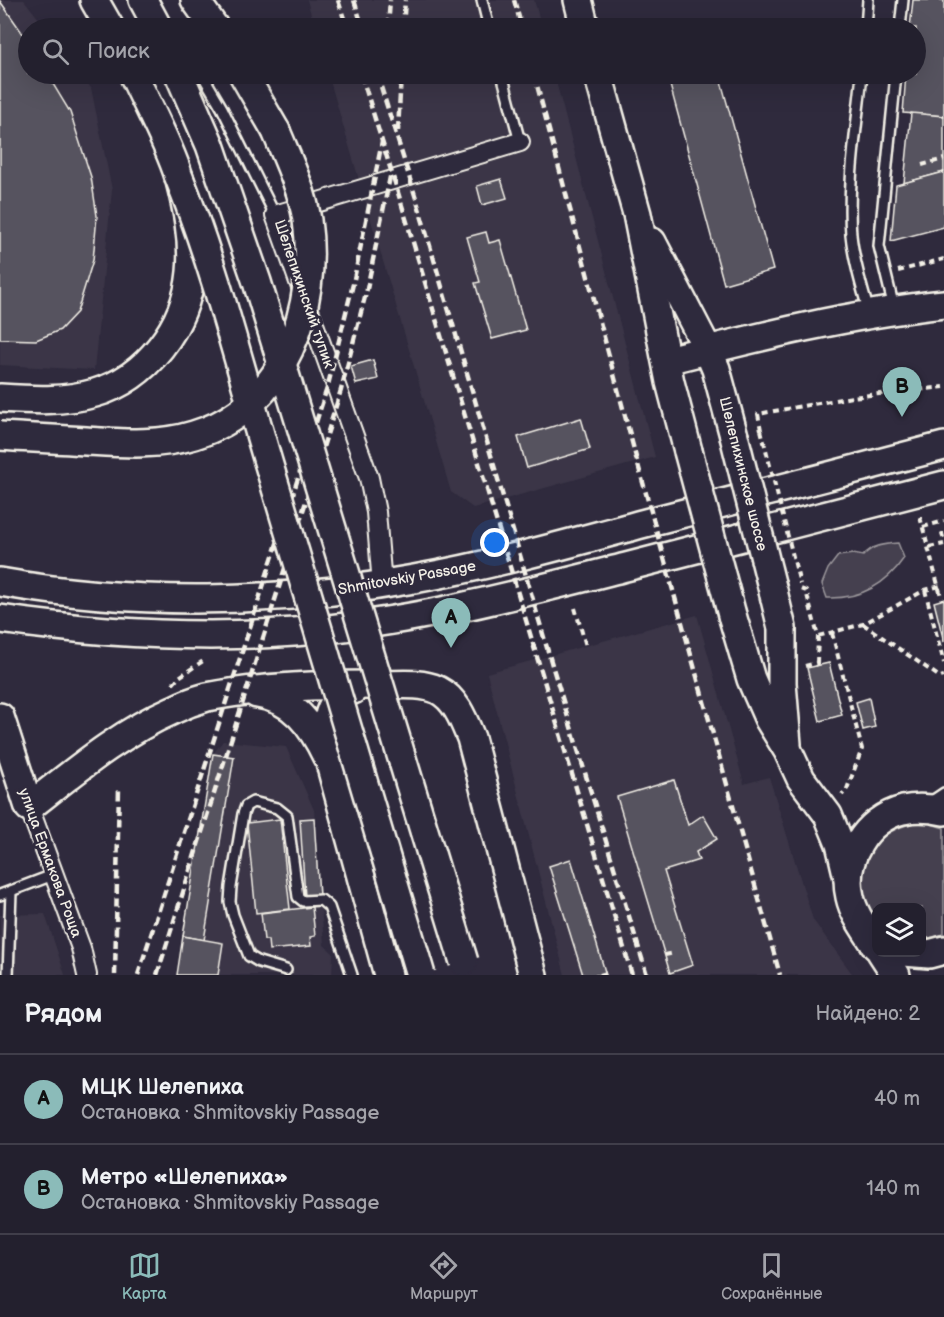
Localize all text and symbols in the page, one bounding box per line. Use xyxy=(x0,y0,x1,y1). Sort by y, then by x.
search box xyxy=(18,18,926,84)
icon: search xyxy=(39,35,72,68)
text: Поиск xyxy=(87,38,150,65)
street label: Шелепихинский тупик xyxy=(270,217,338,371)
pin: B xyxy=(882,368,922,417)
street label: Шелепихинское шоссе xyxy=(715,395,771,553)
your location xyxy=(480,528,509,557)
street label: Shmitovskiy Passage xyxy=(337,557,477,599)
pin: A xyxy=(432,598,470,648)
street label: улица Ермакова Роща xyxy=(14,786,86,940)
map controls xyxy=(872,903,926,957)
button: layers xyxy=(872,903,926,957)
text: Рядом xyxy=(24,999,102,1030)
text: Найдено: 2 xyxy=(816,1002,920,1026)
text: МЦК Шелепиха xyxy=(81,1074,244,1101)
text: A xyxy=(37,1087,50,1111)
text: 40 m xyxy=(874,1087,920,1111)
text: Остановка · Shmitovskiy Passage xyxy=(81,1101,379,1125)
text: Метро «Шелепиха» xyxy=(81,1164,288,1191)
text: B xyxy=(36,1177,51,1201)
text: 140 m xyxy=(866,1177,920,1201)
text: Остановка · Shmitovskiy Passage xyxy=(81,1191,379,1215)
tab: Карта xyxy=(122,1249,167,1304)
tab: Маршрут xyxy=(410,1249,478,1304)
tab: Сохранённые xyxy=(721,1249,822,1304)

